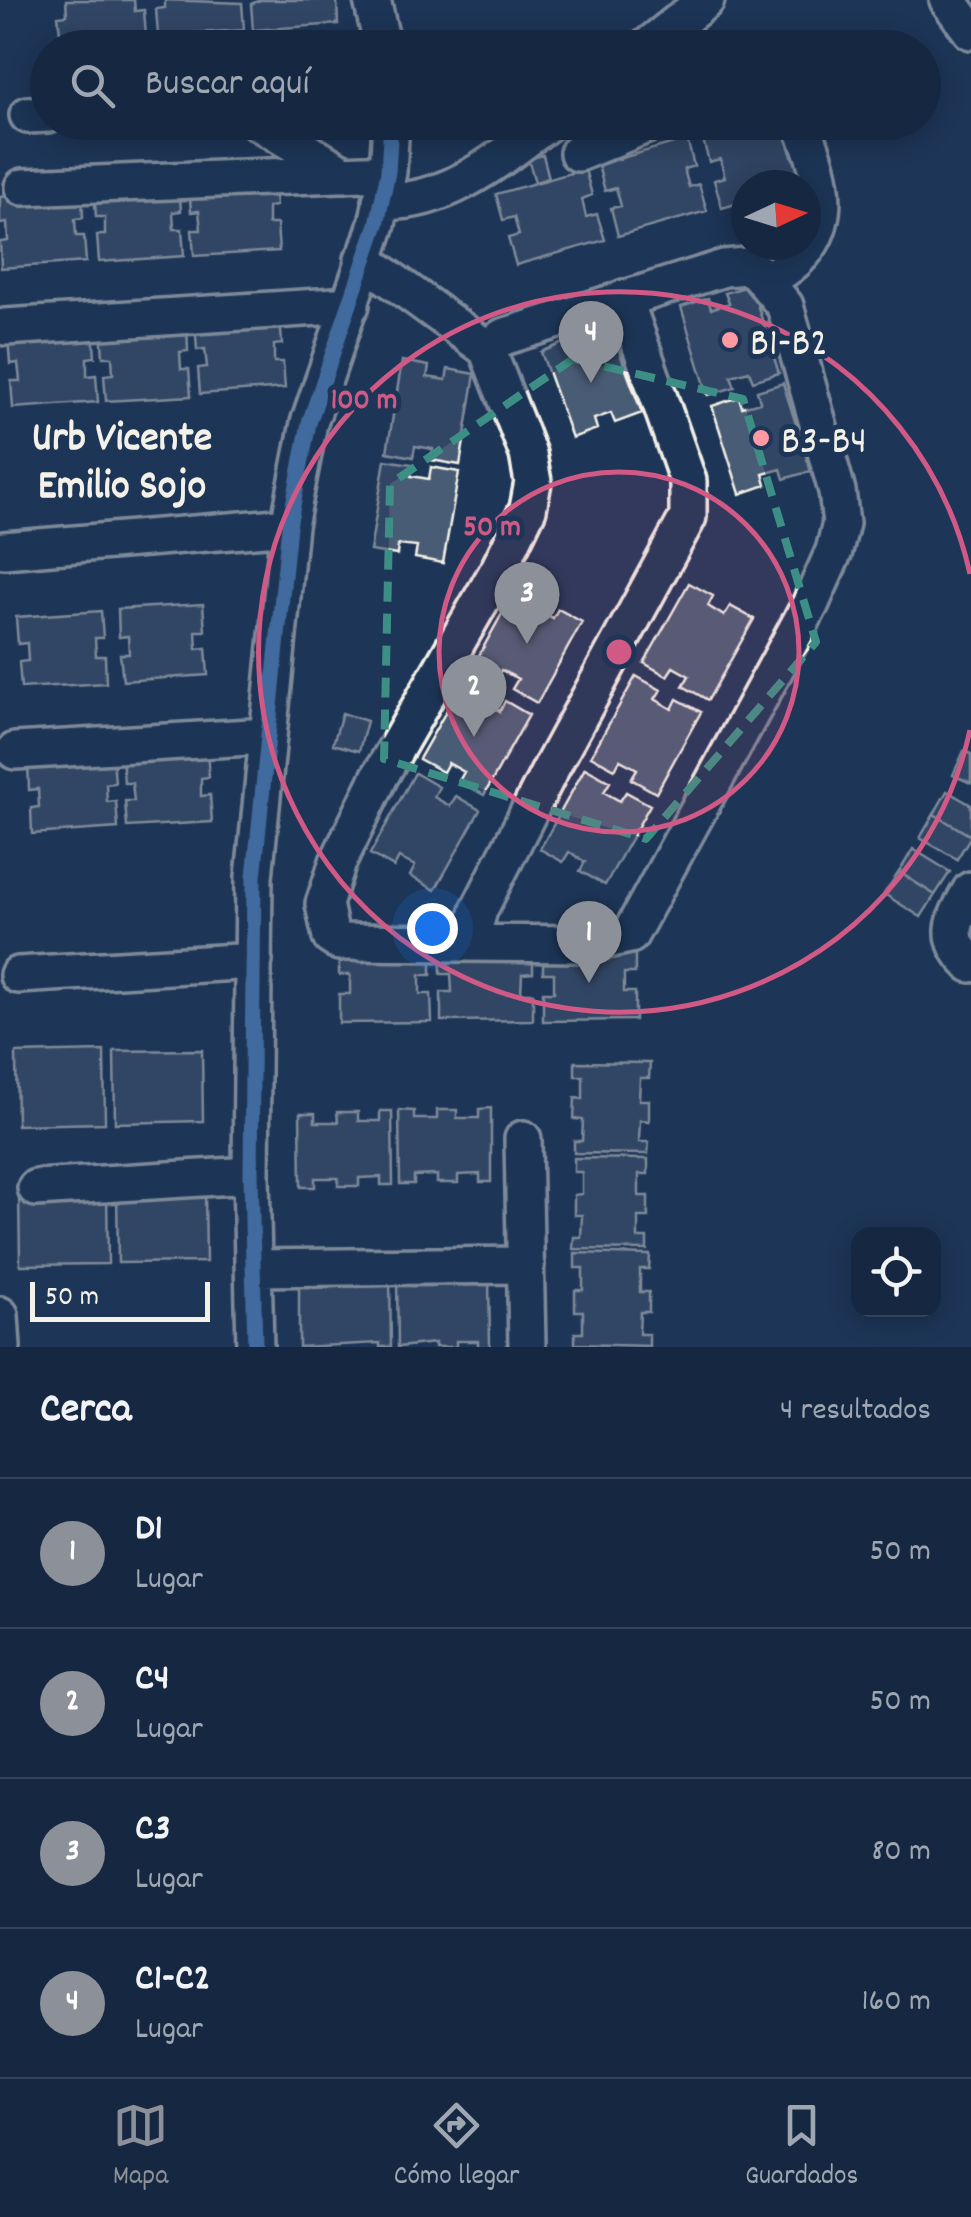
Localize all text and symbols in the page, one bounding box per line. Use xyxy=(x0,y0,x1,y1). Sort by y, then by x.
search box xyxy=(30,30,941,140)
icon: search xyxy=(65,58,120,113)
text: Buscar aquí xyxy=(145,58,309,113)
north arrow xyxy=(731,170,821,260)
pin: 4 xyxy=(558,300,624,383)
place label: B1-B2 xyxy=(750,318,828,375)
marker: B1-B2 xyxy=(719,329,741,351)
text: 100 m xyxy=(331,381,397,424)
district label: Urb Vicente Emilio Sojo xyxy=(32,411,212,519)
place label: B3-B4 xyxy=(781,416,867,473)
marker: B3-B4 xyxy=(750,427,772,449)
text: 50 m xyxy=(463,508,521,551)
pin: 3 xyxy=(494,562,560,644)
centre of rings xyxy=(601,634,637,670)
pin: 2 xyxy=(442,654,506,737)
pin: 1 xyxy=(556,900,622,983)
your location xyxy=(407,903,458,954)
map controls xyxy=(851,1227,941,1317)
button: locate xyxy=(851,1227,941,1317)
scale bar xyxy=(30,1277,210,1322)
text: 50 m xyxy=(45,1279,99,1319)
text: Cerca xyxy=(40,1382,131,1442)
text: 4 resultados xyxy=(780,1389,931,1435)
text: D1 xyxy=(135,1503,163,1558)
text: 1 xyxy=(69,1530,76,1576)
text: 50 m xyxy=(869,1530,931,1576)
text: Lugar xyxy=(135,1558,203,1604)
text: C4 xyxy=(135,1653,170,1708)
text: 2 xyxy=(66,1680,79,1726)
text: 50 m xyxy=(869,1680,931,1726)
text: Lugar xyxy=(135,1708,203,1754)
text: C3 xyxy=(135,1803,171,1858)
text: 3 xyxy=(65,1830,80,1876)
text: 80 m xyxy=(871,1830,931,1876)
text: Lugar xyxy=(135,1858,203,1904)
text: C1-C2 xyxy=(135,1953,210,2008)
text: 4 xyxy=(66,1980,79,2026)
text: 160 m xyxy=(862,1980,931,2026)
text: Lugar xyxy=(135,2008,203,2054)
tab: Mapa xyxy=(113,2098,168,2198)
tab: Cómo llegar xyxy=(394,2098,520,2198)
tab: Guardados xyxy=(745,2098,858,2198)

